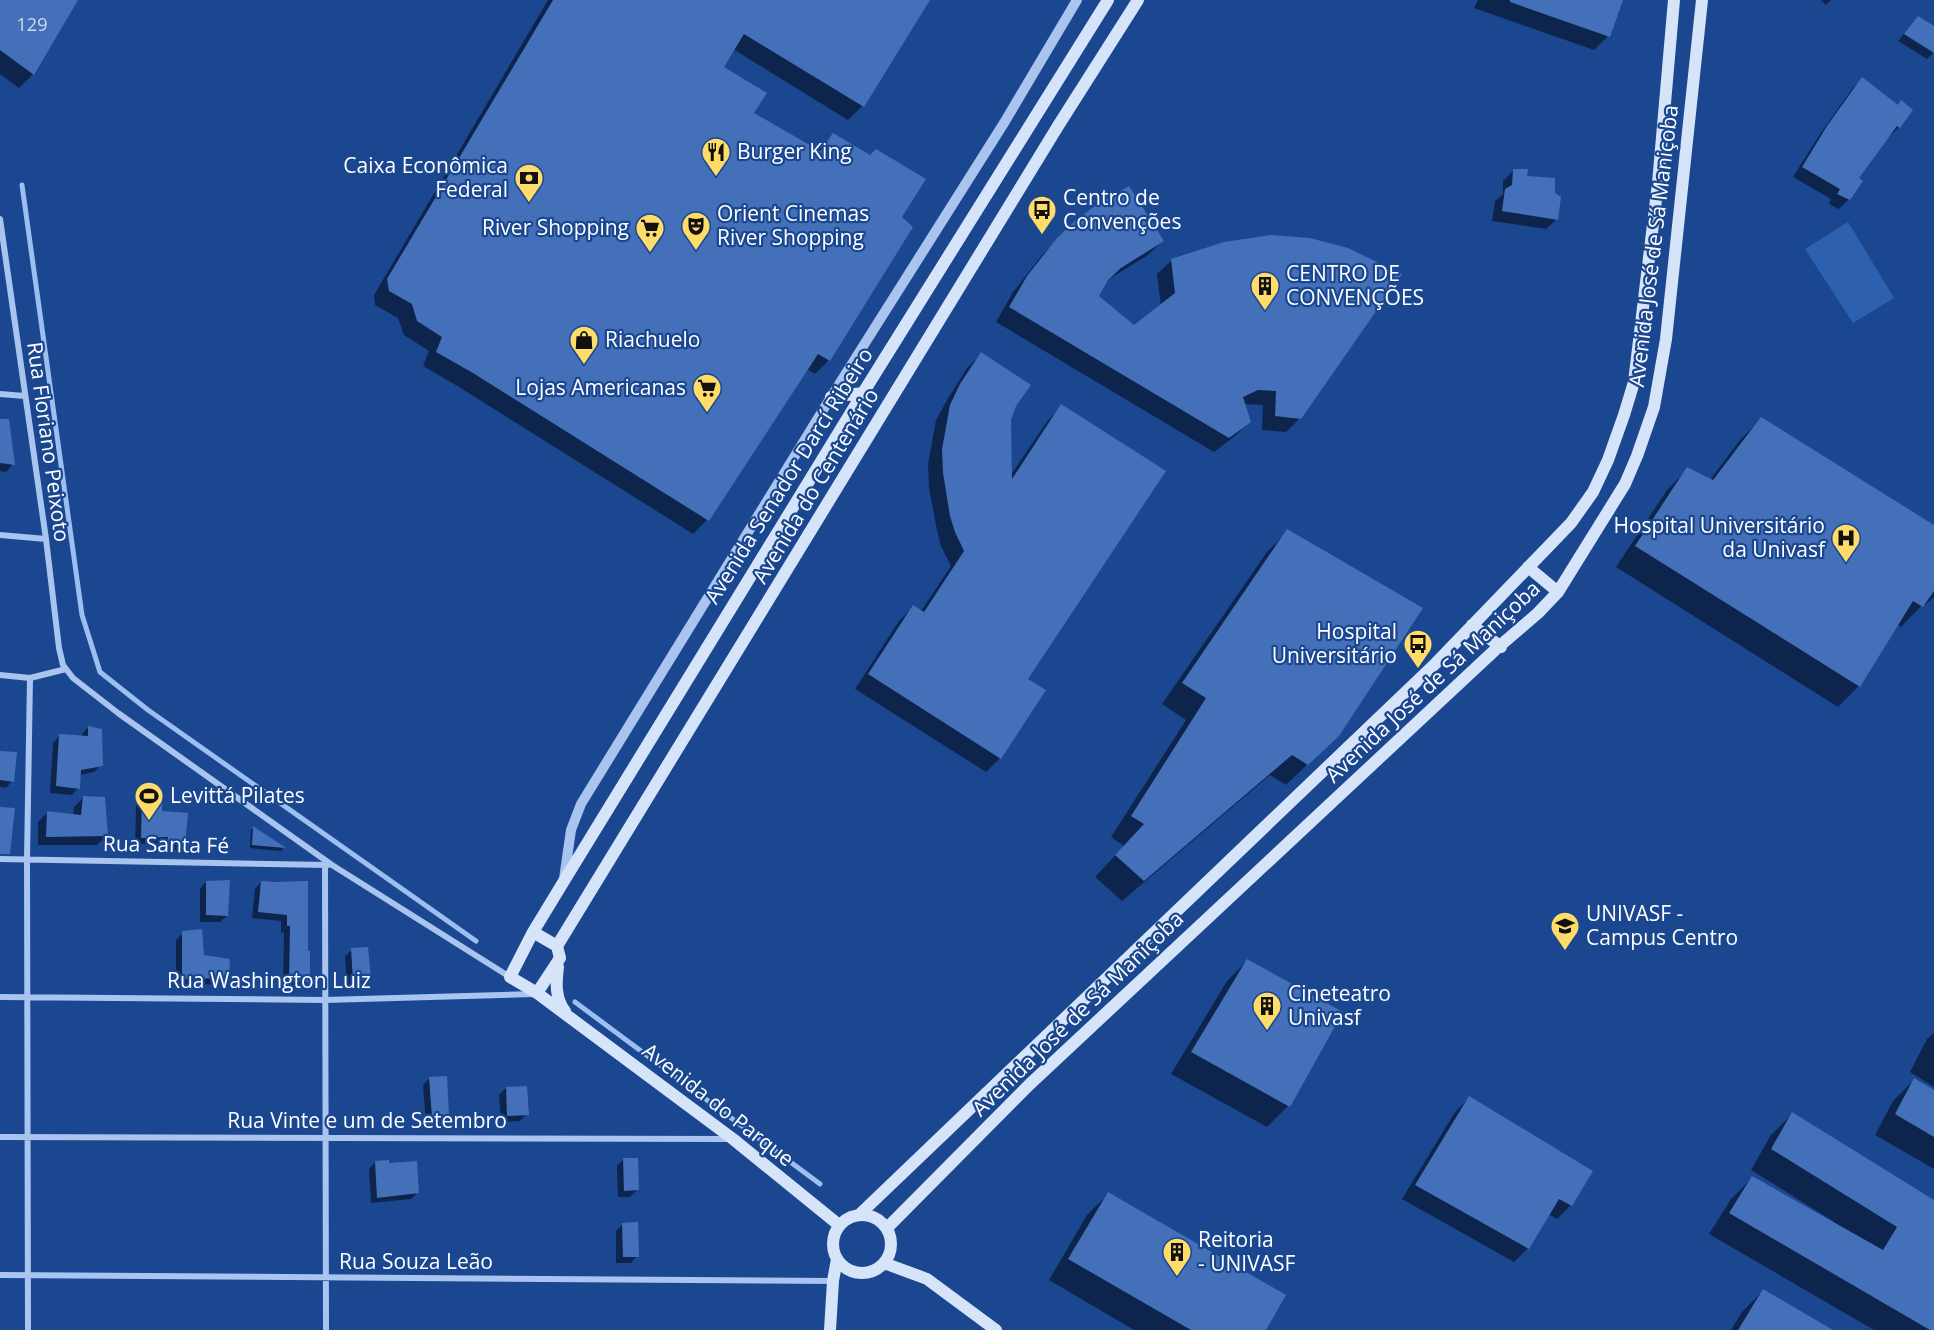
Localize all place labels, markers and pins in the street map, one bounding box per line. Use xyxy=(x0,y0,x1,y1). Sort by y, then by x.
restaurant icon: Burger King xyxy=(700,136,732,178)
place label: Burger King xyxy=(737,137,852,165)
place label: Caixa Econômica Federal xyxy=(343,151,508,203)
bank icon: Caixa Econômica Federal xyxy=(513,162,545,204)
place label: Centro de Convenções xyxy=(1063,183,1181,235)
bus stop icon: Centro de Convenções xyxy=(1026,194,1058,236)
place label: Orient Cinemas River Shopping xyxy=(717,199,869,251)
theatre icon: Orient Cinemas River Shopping xyxy=(680,210,712,252)
supermarket icon: River Shopping xyxy=(634,212,666,254)
place label: River Shopping xyxy=(482,213,629,241)
place label: CENTRO DE CONVENÇÕES xyxy=(1286,259,1424,311)
building icon: CENTRO DE CONVENÇÕES xyxy=(1249,270,1281,312)
shop icon: Riachuelo xyxy=(568,324,600,366)
place label: Riachuelo xyxy=(605,325,700,353)
supermarket icon: Lojas Americanas xyxy=(691,372,723,414)
place label: Lojas Americanas xyxy=(515,373,686,401)
place label: Hospital Universitário da Univasf xyxy=(1613,511,1827,563)
hospital icon: Hospital Universitário da Univasf xyxy=(1830,522,1862,564)
place label: Hospital Universitário xyxy=(1272,617,1397,669)
bus stop icon: Hospital Universitário xyxy=(1402,628,1434,670)
sports icon: Levittá Pilates xyxy=(133,780,165,822)
place label: Levittá Pilates xyxy=(170,781,305,809)
place label: UNIVASF - Campus Centro xyxy=(1586,899,1738,951)
school or university icon: UNIVASF - Campus Centro xyxy=(1549,910,1581,952)
place label: Cineteatro Univasf xyxy=(1288,979,1391,1031)
building icon: Cineteatro Univasf xyxy=(1251,990,1283,1032)
place label: Reitoria - UNIVASF xyxy=(1198,1225,1296,1277)
building icon: Reitoria - UNIVASF xyxy=(1161,1236,1193,1278)

